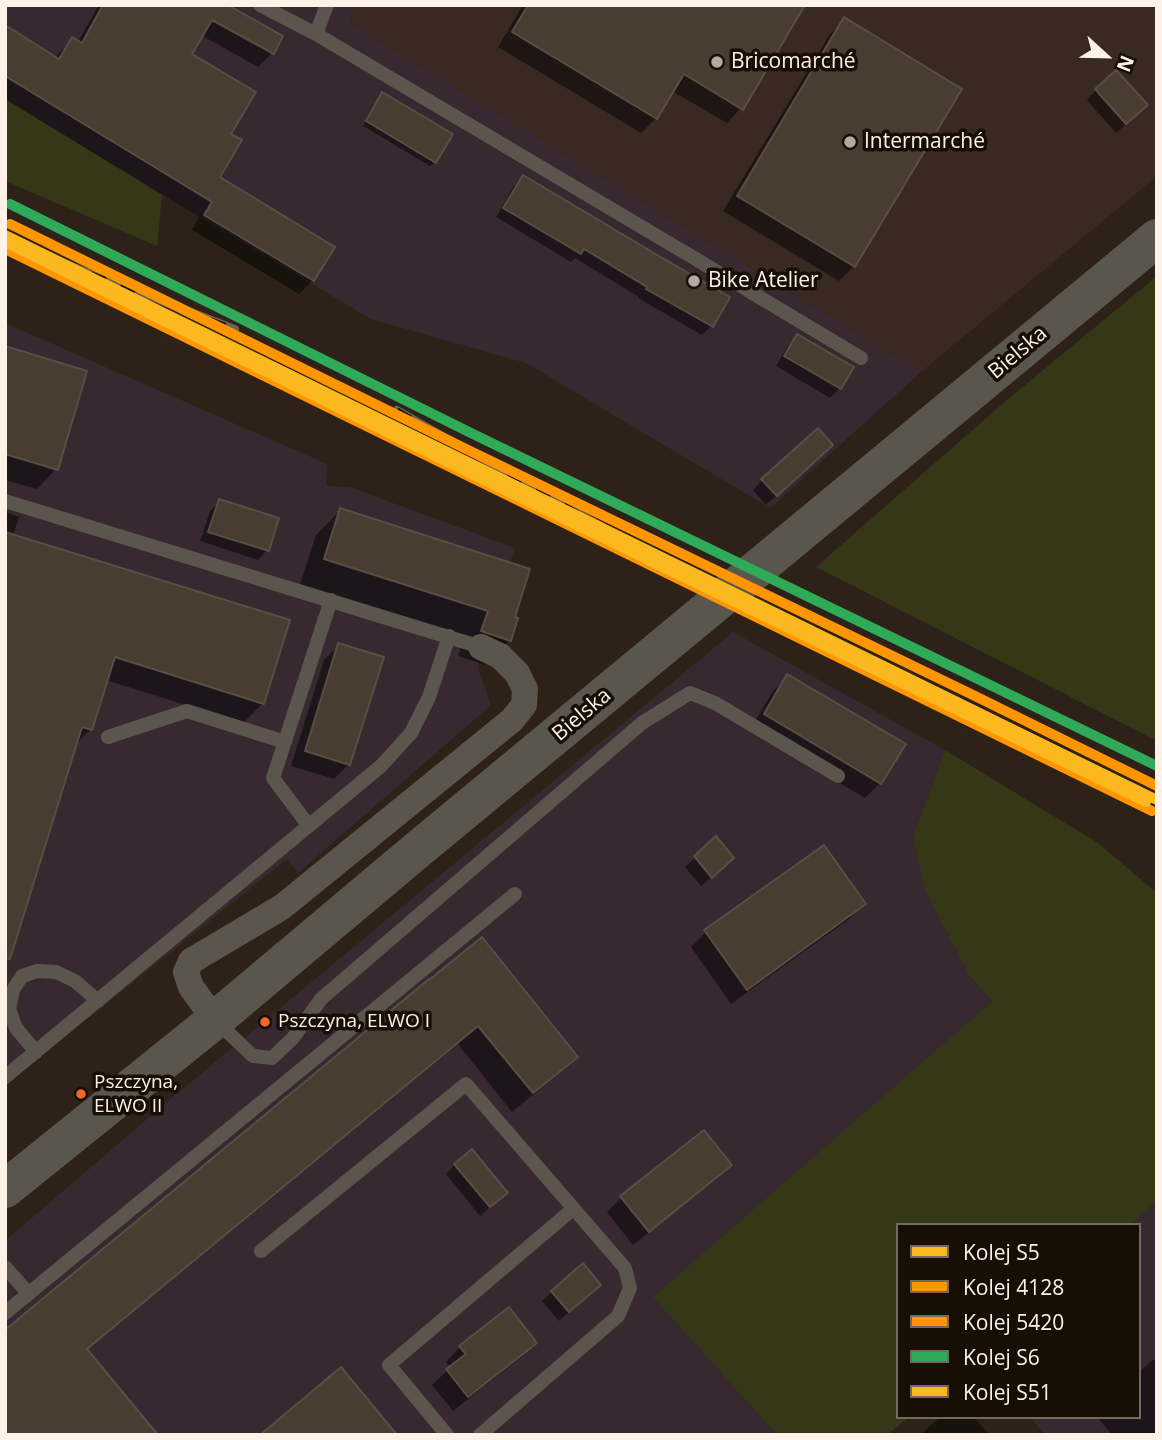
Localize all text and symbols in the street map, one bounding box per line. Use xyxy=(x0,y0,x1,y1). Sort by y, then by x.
north arrow xyxy=(1071,21,1141,91)
place label: Bricomarché xyxy=(731,49,856,75)
text: N xyxy=(1111,52,1140,76)
marker: Bricomarché xyxy=(709,54,725,70)
place label: Intermarché xyxy=(864,129,985,155)
marker: Intermarché xyxy=(842,134,858,150)
place label: Bike Atelier xyxy=(708,268,819,294)
marker: Bike Atelier xyxy=(686,273,702,289)
street label: Bielska xyxy=(984,321,1052,385)
street label: Bielska xyxy=(548,683,616,747)
place label: Pszczyna, ELWO I xyxy=(278,1011,430,1033)
marker: Pszczyna, ELWO I xyxy=(258,1015,272,1029)
place label: Pszczyna, ELWO II xyxy=(94,1072,178,1116)
marker: Pszczyna, ELWO II xyxy=(74,1087,88,1101)
legend xyxy=(896,1223,1141,1419)
text: Kolej S5 xyxy=(963,1238,1040,1266)
text: Kolej 4128 xyxy=(963,1273,1064,1301)
text: Kolej 5420 xyxy=(963,1308,1064,1336)
text: Kolej S6 xyxy=(963,1343,1040,1371)
text: Kolej S51 xyxy=(963,1378,1052,1406)

